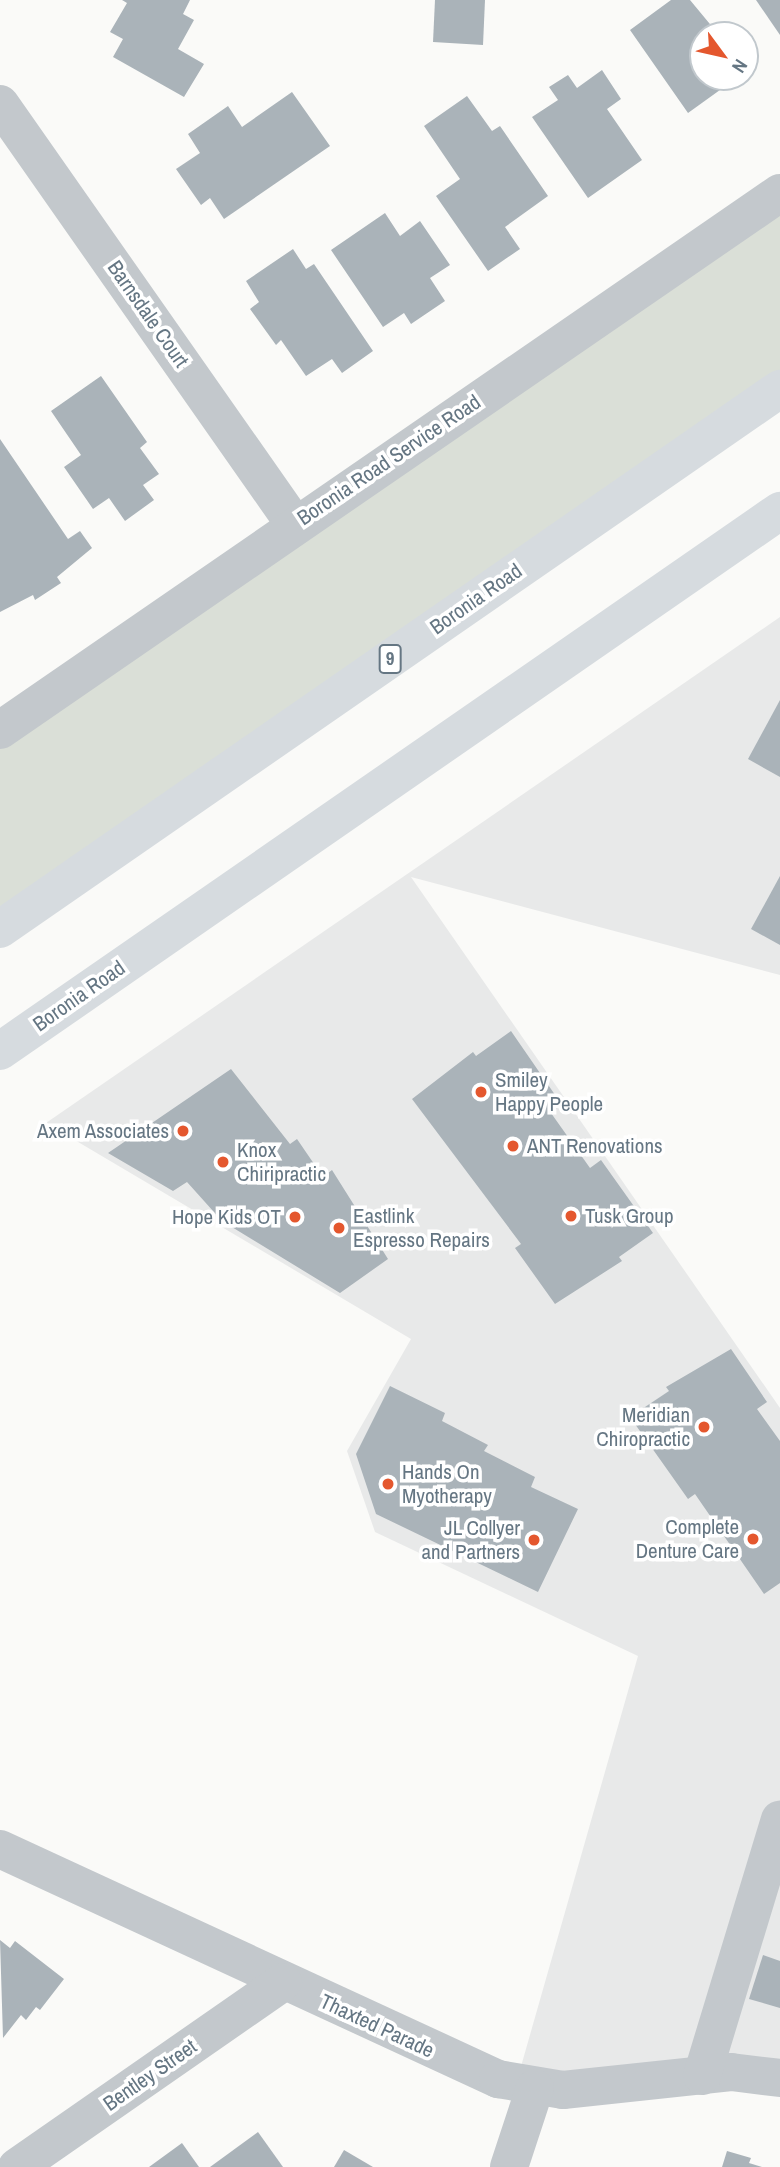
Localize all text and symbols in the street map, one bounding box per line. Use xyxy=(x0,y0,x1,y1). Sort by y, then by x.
north arrow xyxy=(689,21,759,91)
text: N xyxy=(726,55,754,78)
street label: Barnsdale Court xyxy=(102,256,194,372)
street label: Boronia Road Service Road xyxy=(293,389,485,531)
street label: Boronia Road xyxy=(425,558,527,640)
road number: 9 xyxy=(378,644,402,674)
street label: Boronia Road xyxy=(28,955,130,1037)
place label: Smiley Happy People xyxy=(495,1067,603,1117)
marker: Smiley Happy People xyxy=(473,1084,489,1100)
place label: Axem Associates xyxy=(36,1118,169,1144)
marker: Axem Associates xyxy=(175,1123,191,1139)
place label: ANT Renovations xyxy=(527,1133,663,1159)
place label: Knox Chiripractic xyxy=(237,1137,326,1187)
marker: ANT Renovations xyxy=(505,1138,521,1154)
marker: Knox Chiripractic xyxy=(215,1154,231,1170)
place label: Eastlink Espresso Repairs xyxy=(353,1203,490,1253)
place label: Tusk Group xyxy=(585,1203,673,1229)
place label: Hope Kids OT xyxy=(172,1204,281,1230)
marker: Tusk Group xyxy=(563,1208,579,1224)
marker: Hope Kids OT xyxy=(287,1209,303,1225)
marker: Eastlink Espresso Repairs xyxy=(331,1220,347,1236)
place label: Meridian Chiropractic xyxy=(596,1402,690,1452)
marker: Meridian Chiropractic xyxy=(696,1419,712,1435)
place label: Hands On Myotherapy xyxy=(402,1459,492,1509)
marker: Hands On Myotherapy xyxy=(380,1476,396,1492)
place label: Complete Denture Care xyxy=(636,1514,739,1564)
place label: JL Collyer and Partners xyxy=(421,1515,520,1565)
marker: Complete Denture Care xyxy=(745,1531,761,1547)
marker: JL Collyer and Partners xyxy=(526,1532,542,1548)
street label: Thaxted Parade xyxy=(316,1989,438,2063)
street label: Bentley Street xyxy=(98,2034,202,2116)

